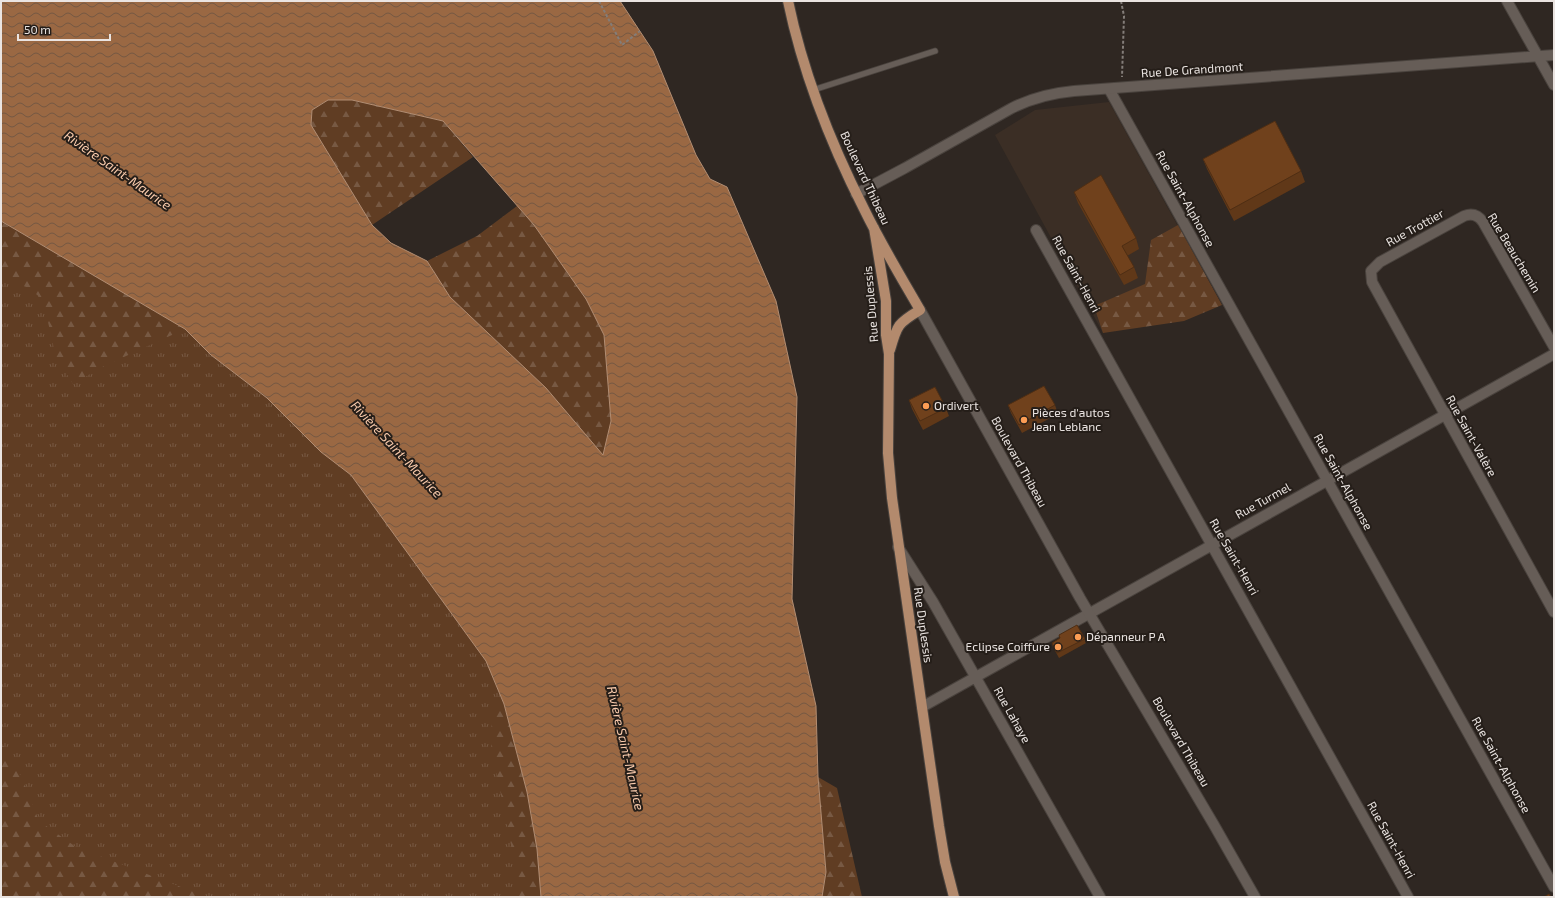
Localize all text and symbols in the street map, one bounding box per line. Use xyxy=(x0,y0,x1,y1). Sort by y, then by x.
scale bar xyxy=(18,16,110,42)
text: 50 m xyxy=(24,22,51,36)
street label: Rue De Grandmont xyxy=(1141,58,1244,80)
water label: Rivière Saint-Maurice xyxy=(61,127,175,213)
street label: Boulevard Thibeau xyxy=(838,129,894,227)
street label: Rue Saint-Alphonse xyxy=(1154,148,1218,249)
street label: Rue Trottier xyxy=(1383,205,1446,249)
street label: Rue Beauchemin xyxy=(1486,210,1544,295)
street label: Rue Saint-Henri xyxy=(1050,233,1104,314)
street label: Rue Duplessis xyxy=(860,265,880,343)
street label: Rue Saint-Valère xyxy=(1444,392,1500,479)
water label: Rivière Saint-Maurice xyxy=(348,397,446,501)
place label: Ordivert xyxy=(934,398,979,412)
marker: Ordivert xyxy=(921,401,931,411)
place label: Pièces d'autos Jean Leblanc xyxy=(1032,405,1110,433)
street label: Boulevard Thibeau xyxy=(989,414,1051,509)
marker: Pièces d'autos Jean Leblanc xyxy=(1019,415,1029,425)
street label: Rue Saint-Alphonse xyxy=(1312,431,1376,532)
street label: Rue Turmel xyxy=(1232,479,1293,521)
street label: Rue Saint-Henri xyxy=(1207,516,1262,597)
street label: Rue Duplessis xyxy=(912,586,936,664)
place label: Dépanneur P A xyxy=(1086,629,1166,643)
marker: Dépanneur P A xyxy=(1073,632,1083,642)
place label: Eclipse Coiffure xyxy=(966,639,1050,653)
marker: Eclipse Coiffure xyxy=(1053,642,1063,652)
water label: Rivière Saint-Maurice xyxy=(604,684,648,812)
street label: Rue Lahaye xyxy=(992,684,1034,745)
street label: Boulevard Thibeau xyxy=(1150,694,1213,789)
street label: Rue Saint-Alphonse xyxy=(1470,714,1534,815)
street label: Rue Saint-Henri xyxy=(1365,799,1419,880)

